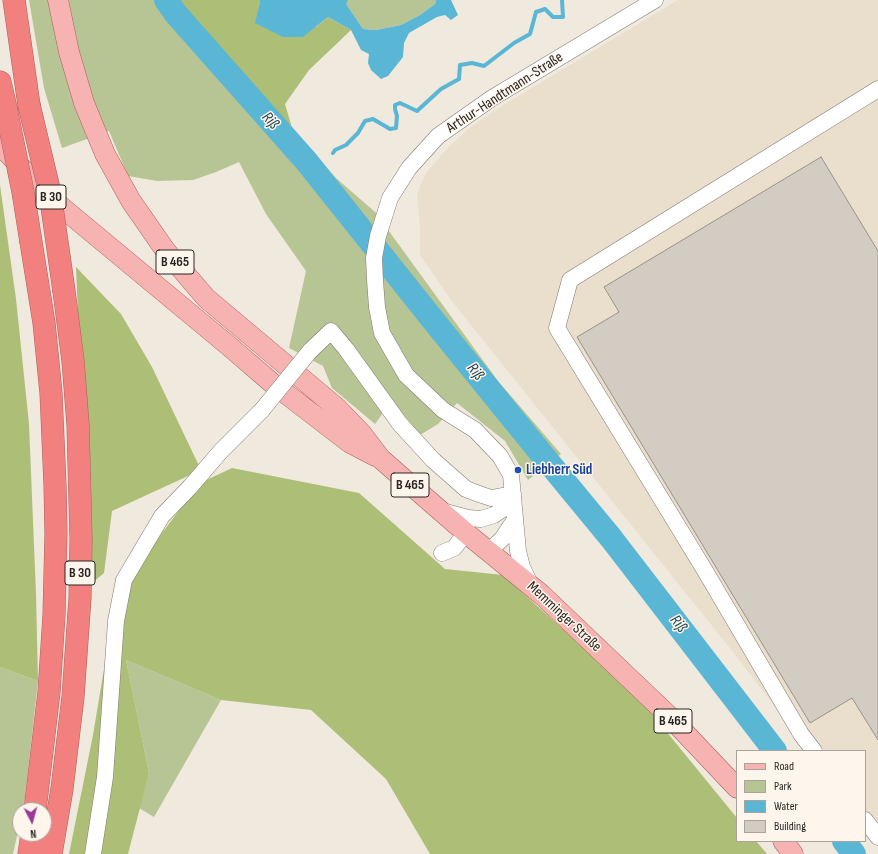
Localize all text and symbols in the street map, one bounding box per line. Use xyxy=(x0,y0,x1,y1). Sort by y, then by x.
street label: Arthur-Handtmann-Straße xyxy=(443,49,567,137)
water label: Riß xyxy=(257,108,283,134)
road number: B 30 xyxy=(36,185,66,209)
road number: B 465 xyxy=(156,250,194,274)
water label: Riß xyxy=(462,359,488,385)
place label: Liebherr Süd xyxy=(526,461,592,479)
marker: Liebherr Süd xyxy=(513,465,523,475)
road number: B 465 xyxy=(391,473,429,497)
road number: B 30 xyxy=(65,561,95,585)
street label: Memminger Straße xyxy=(523,578,605,656)
water label: Riß xyxy=(665,612,691,636)
road number: B 465 xyxy=(654,709,692,733)
legend xyxy=(736,750,866,842)
text: Road xyxy=(774,759,794,774)
text: Park xyxy=(774,779,792,794)
text: Water xyxy=(774,799,798,814)
north arrow xyxy=(12,802,52,842)
text: Building xyxy=(774,819,806,834)
text: N xyxy=(30,827,37,840)

